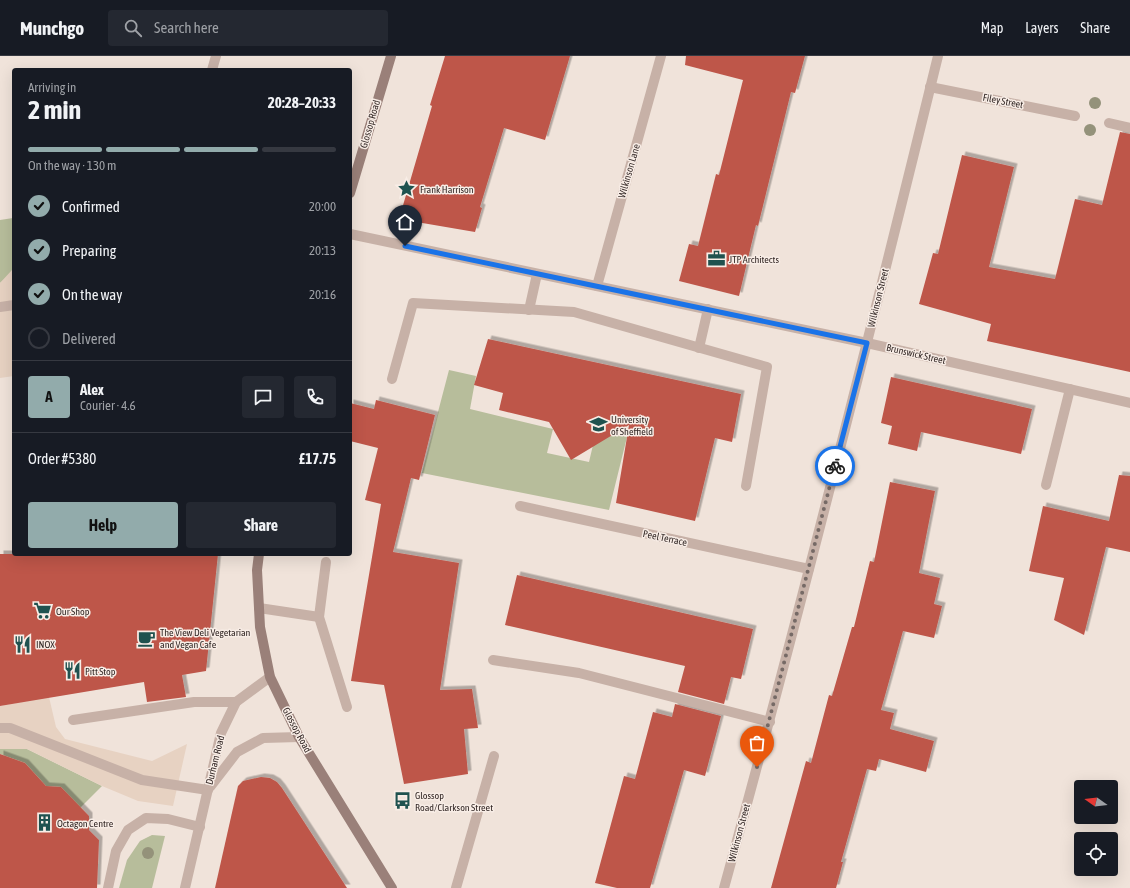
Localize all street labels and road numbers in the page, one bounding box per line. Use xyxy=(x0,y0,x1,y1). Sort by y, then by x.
street label: Filey Street xyxy=(982,92,1024,110)
street label: Glossop Road xyxy=(358,98,382,149)
street label: Wilkinson Lane xyxy=(616,142,642,199)
street label: Wilkinson Street xyxy=(865,268,891,328)
street label: Brunswick Street xyxy=(885,342,947,366)
street label: Peel Terrace xyxy=(642,528,688,548)
street label: Glossop Road xyxy=(281,706,314,755)
street label: Durham Road xyxy=(204,734,227,786)
street label: Wilkinson Street xyxy=(726,803,752,863)

